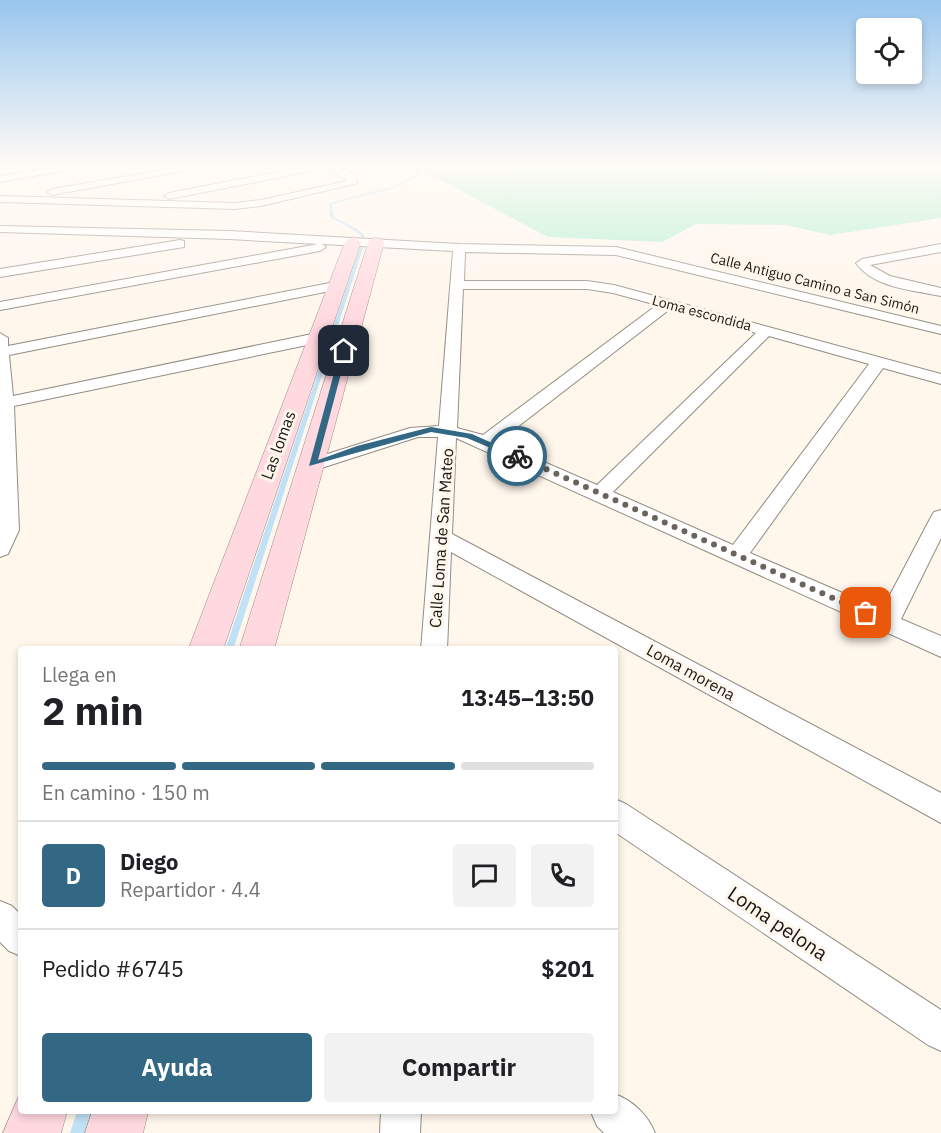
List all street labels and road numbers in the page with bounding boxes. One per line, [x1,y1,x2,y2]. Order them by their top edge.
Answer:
street label: Calle Antiguo Camino a San Simón [709,248,921,318]
street label: Loma escondida [650,291,754,335]
street label: Las lomas [256,408,300,482]
street label: Calle Loma de San Mateo [425,447,457,629]
street label: Loma morena [643,639,739,705]
street label: Loma pelona [723,880,834,967]

